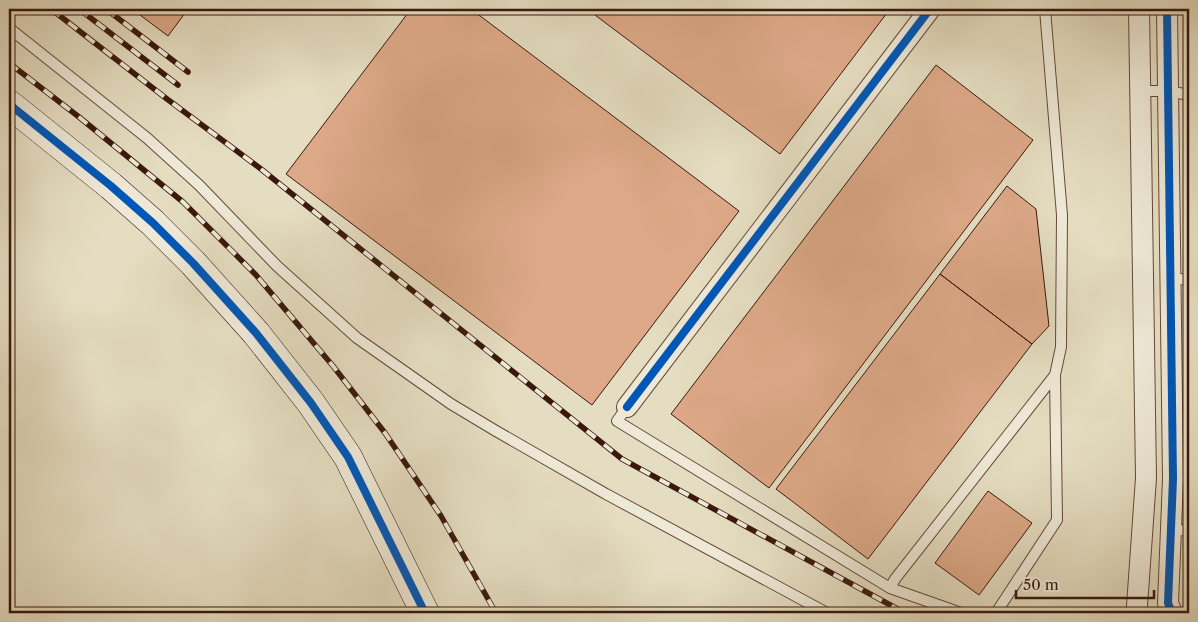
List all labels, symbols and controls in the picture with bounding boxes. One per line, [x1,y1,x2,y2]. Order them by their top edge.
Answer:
scale bar [1016,567,1153,599]
text: 50 m [1023,575,1059,594]

